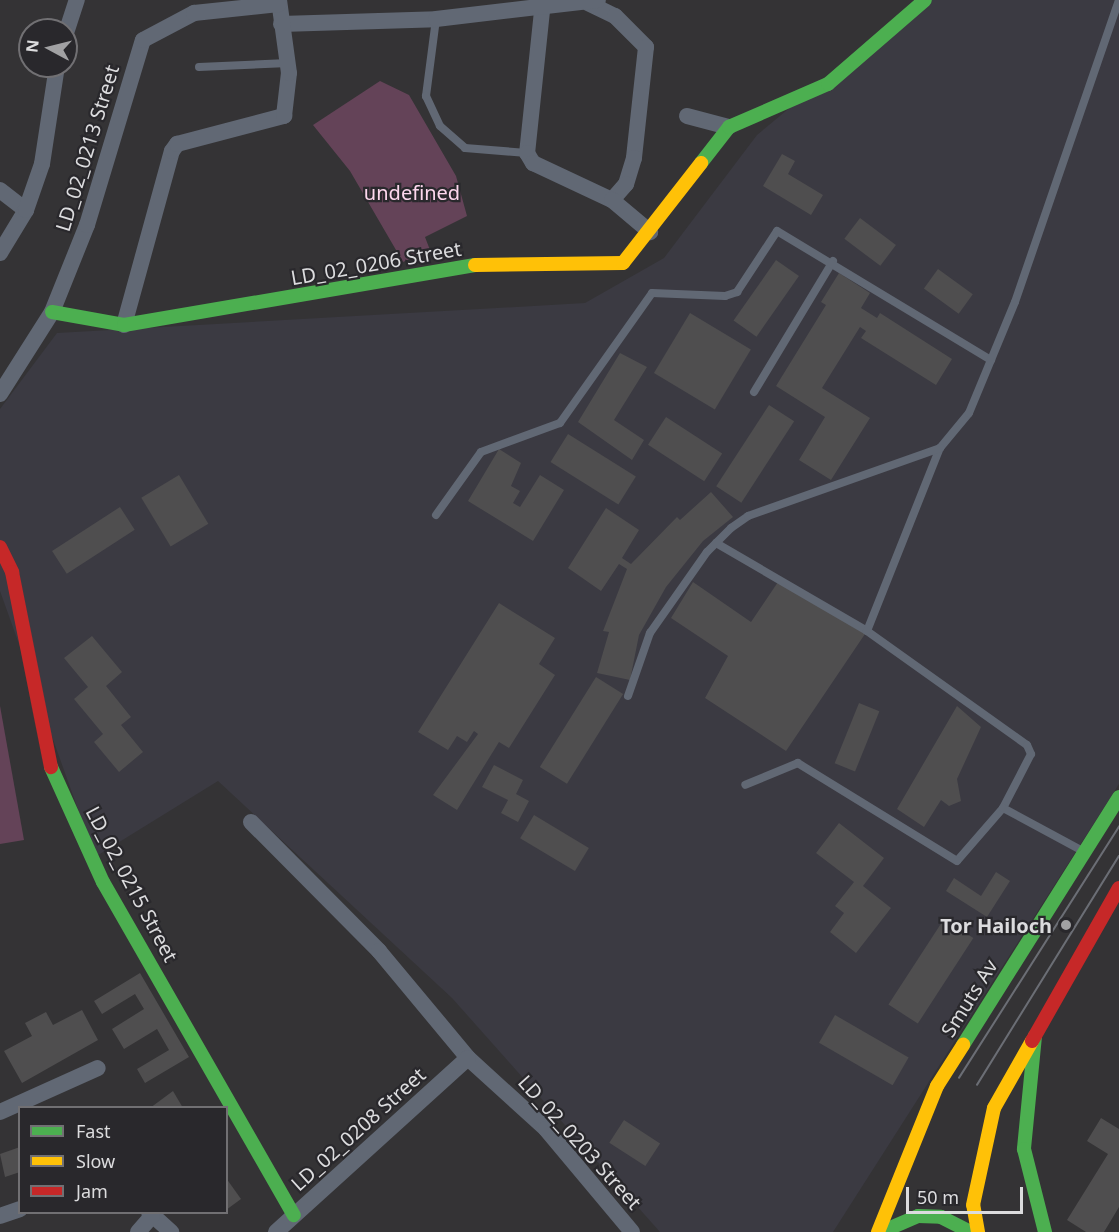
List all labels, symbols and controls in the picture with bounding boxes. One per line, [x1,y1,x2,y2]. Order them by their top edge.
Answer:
north arrow [18,18,78,78]
text: N [20,38,44,54]
street label: LD_02_0213 Street [50,62,124,234]
park label: undefined [364,180,460,204]
street label: LD_02_0206 Street [289,236,463,290]
street label: LD_02_0215 Street [81,802,183,966]
place label: Tor Hailoch [940,913,1052,937]
marker: Tor Hailoch [1057,916,1075,934]
street label: Smuts Av [936,955,1002,1041]
street label: LD_02_0208 Street [286,1062,430,1196]
street label: LD_02_0203 Street [513,1070,647,1214]
legend [18,1106,228,1214]
text: Fast [76,1119,111,1143]
text: Slow [76,1149,115,1173]
scale bar [909,1175,1026,1213]
text: Jam [76,1179,108,1203]
text: 50 m [917,1185,959,1209]

